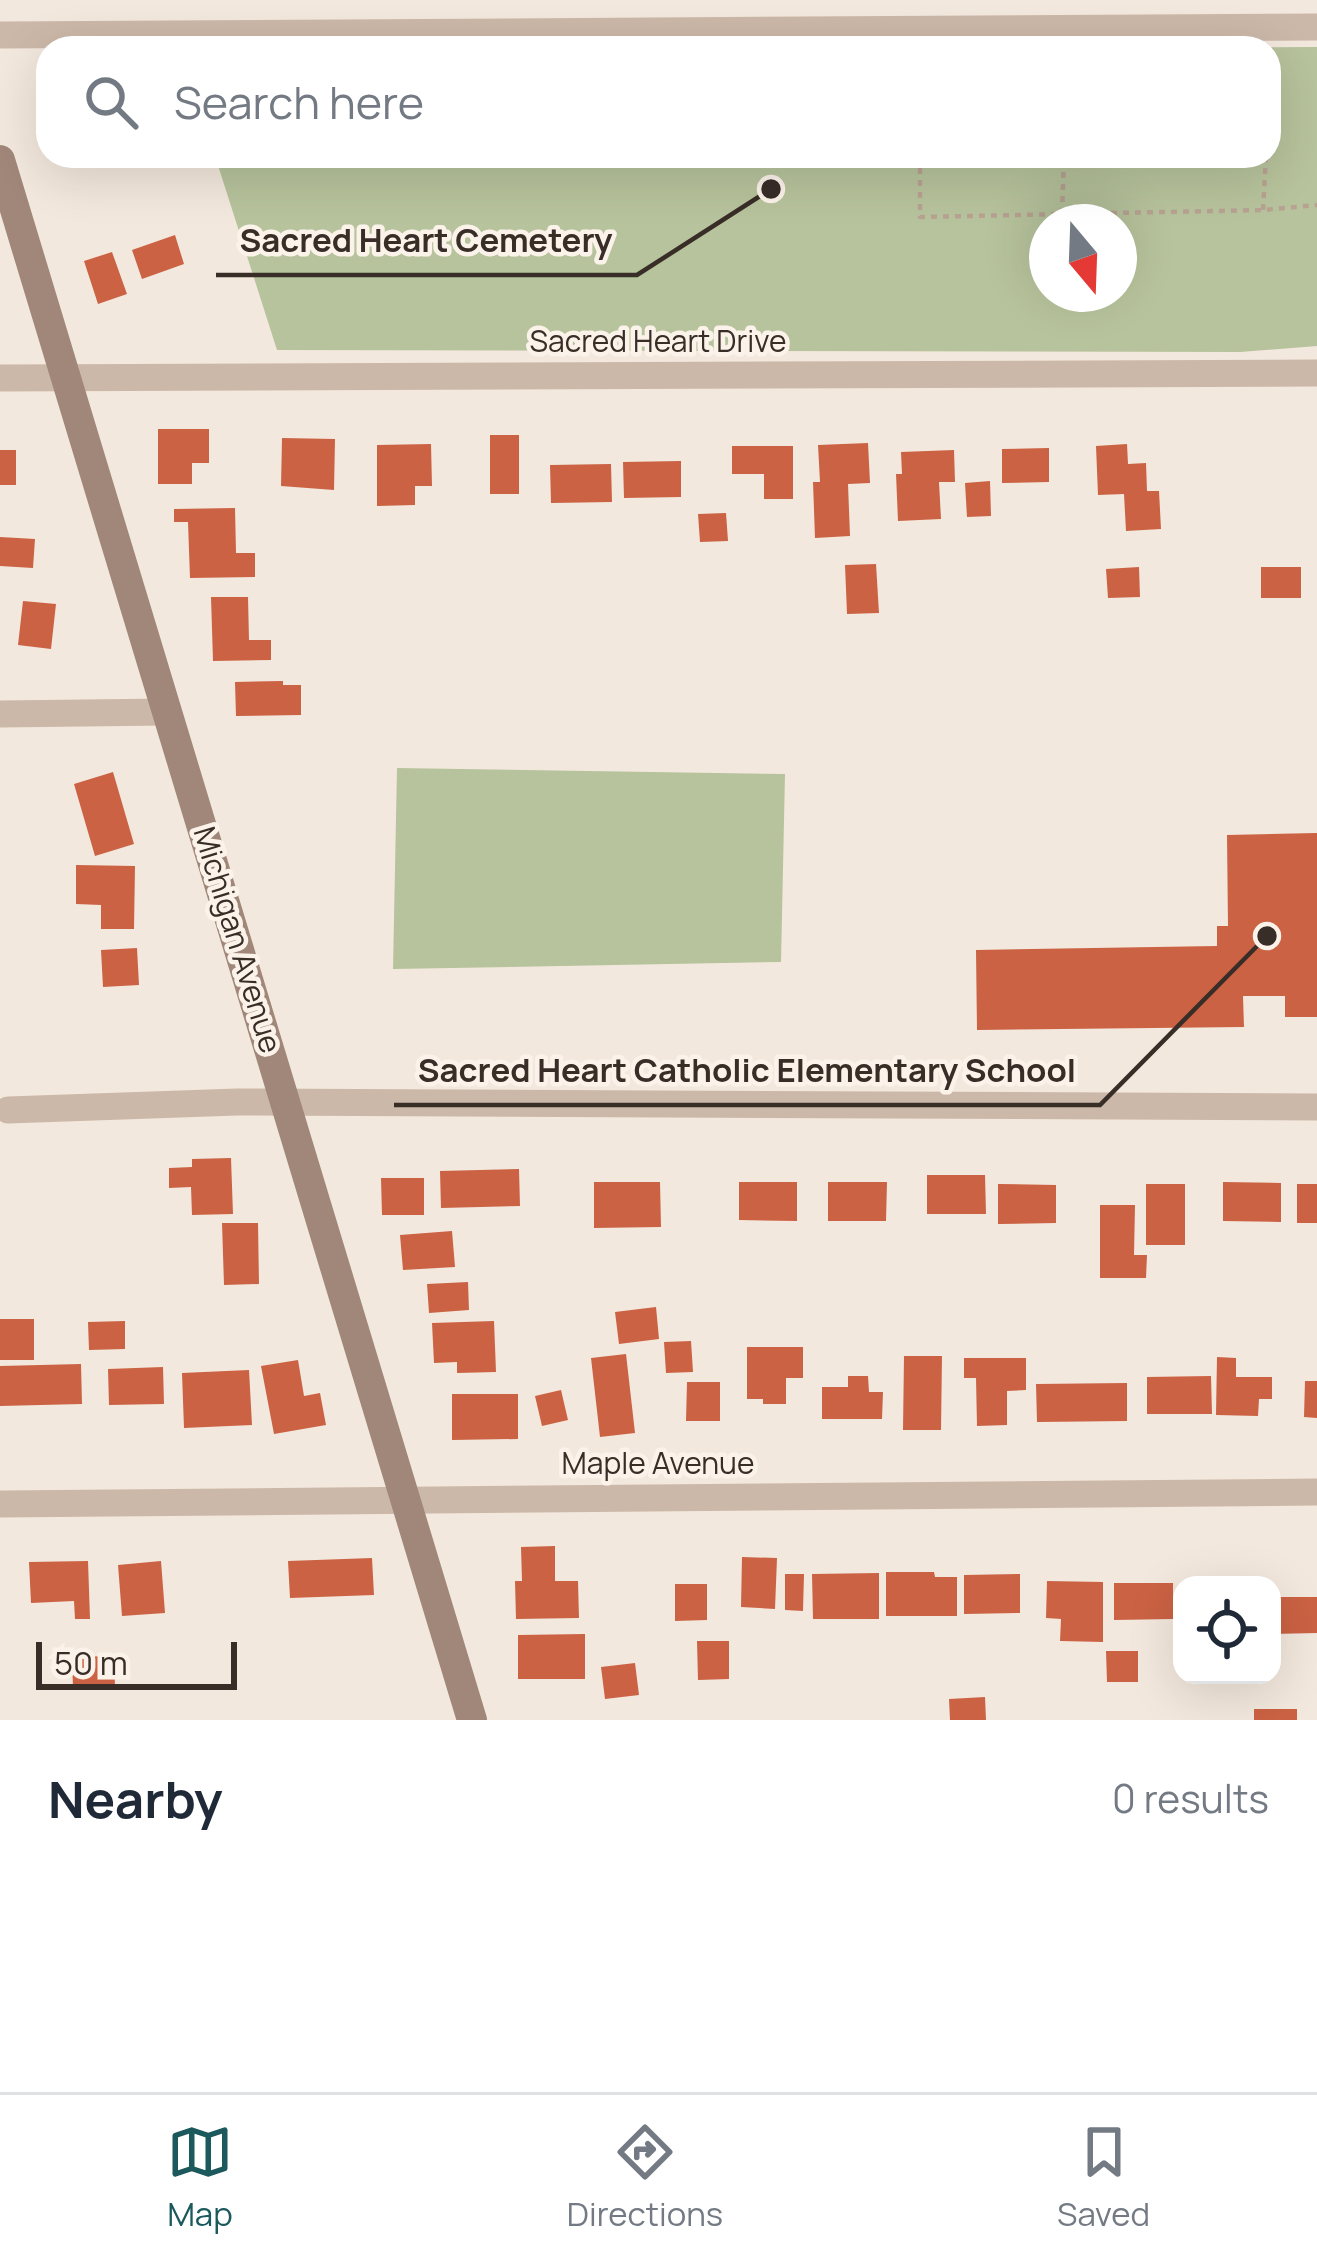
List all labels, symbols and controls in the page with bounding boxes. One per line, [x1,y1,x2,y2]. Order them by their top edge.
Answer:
search box [36,36,1281,168]
icon: search [78,69,144,135]
text: Search here [174,71,424,133]
north arrow [1029,204,1137,312]
callout: Sacred Heart Cemetery [216,206,637,275]
text: Sacred Heart Cemetery [239,217,613,262]
street label: Sacred Heart Drive [530,320,787,361]
street label: Michigan Avenue [185,821,292,1058]
callout: Sacred Heart Catholic Elementary School [394,1036,1100,1105]
text: Sacred Heart Catholic Elementary School [418,1047,1076,1092]
street label: Maple Avenue [562,1442,754,1483]
map controls [1173,1576,1281,1684]
button: locate [1173,1576,1281,1684]
scale bar [36,1636,237,1689]
text: 50 m [54,1640,128,1685]
text: Nearby [48,1764,223,1833]
text: 0 results [1112,1771,1269,1825]
tab: Map [167,2119,233,2236]
tab: Directions [567,2119,723,2236]
tab: Saved [1057,2119,1150,2236]

